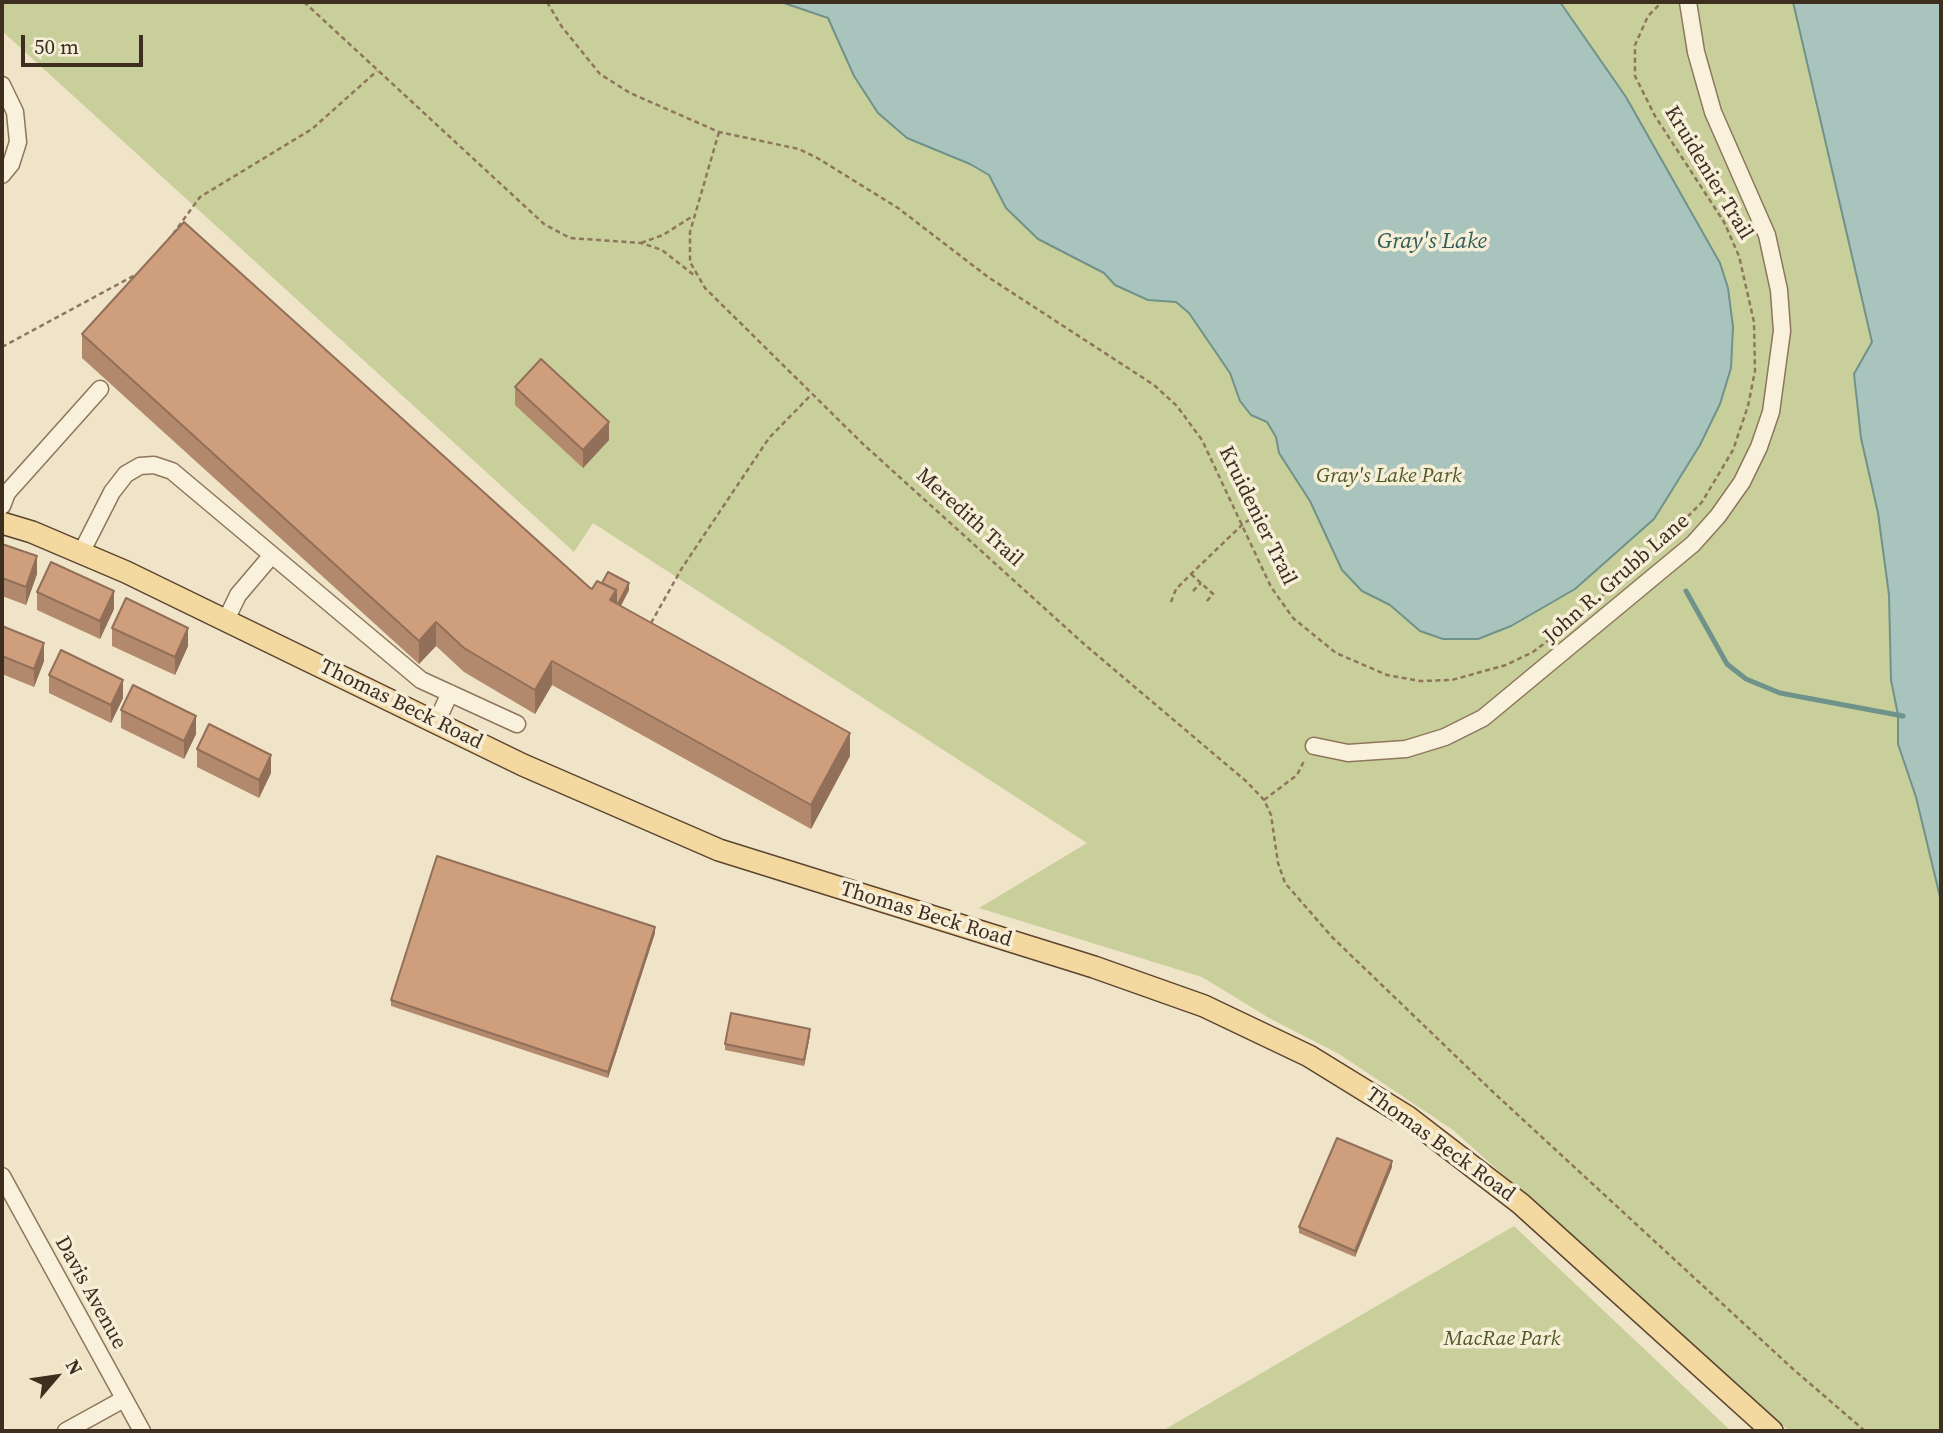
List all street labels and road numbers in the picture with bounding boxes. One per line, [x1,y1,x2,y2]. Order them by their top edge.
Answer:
street label: Kruidenier Trail [1658,102,1758,244]
street label: Kruidenier Trail [1212,442,1302,590]
street label: Meredith Trail [910,463,1028,573]
street label: John R. Grubb Lane [1539,509,1695,649]
street label: Thomas Beck Road [315,655,487,755]
street label: Thomas Beck Road [837,877,1015,953]
street label: Thomas Beck Road [1360,1082,1520,1208]
street label: Davis Avenue [49,1232,131,1354]

